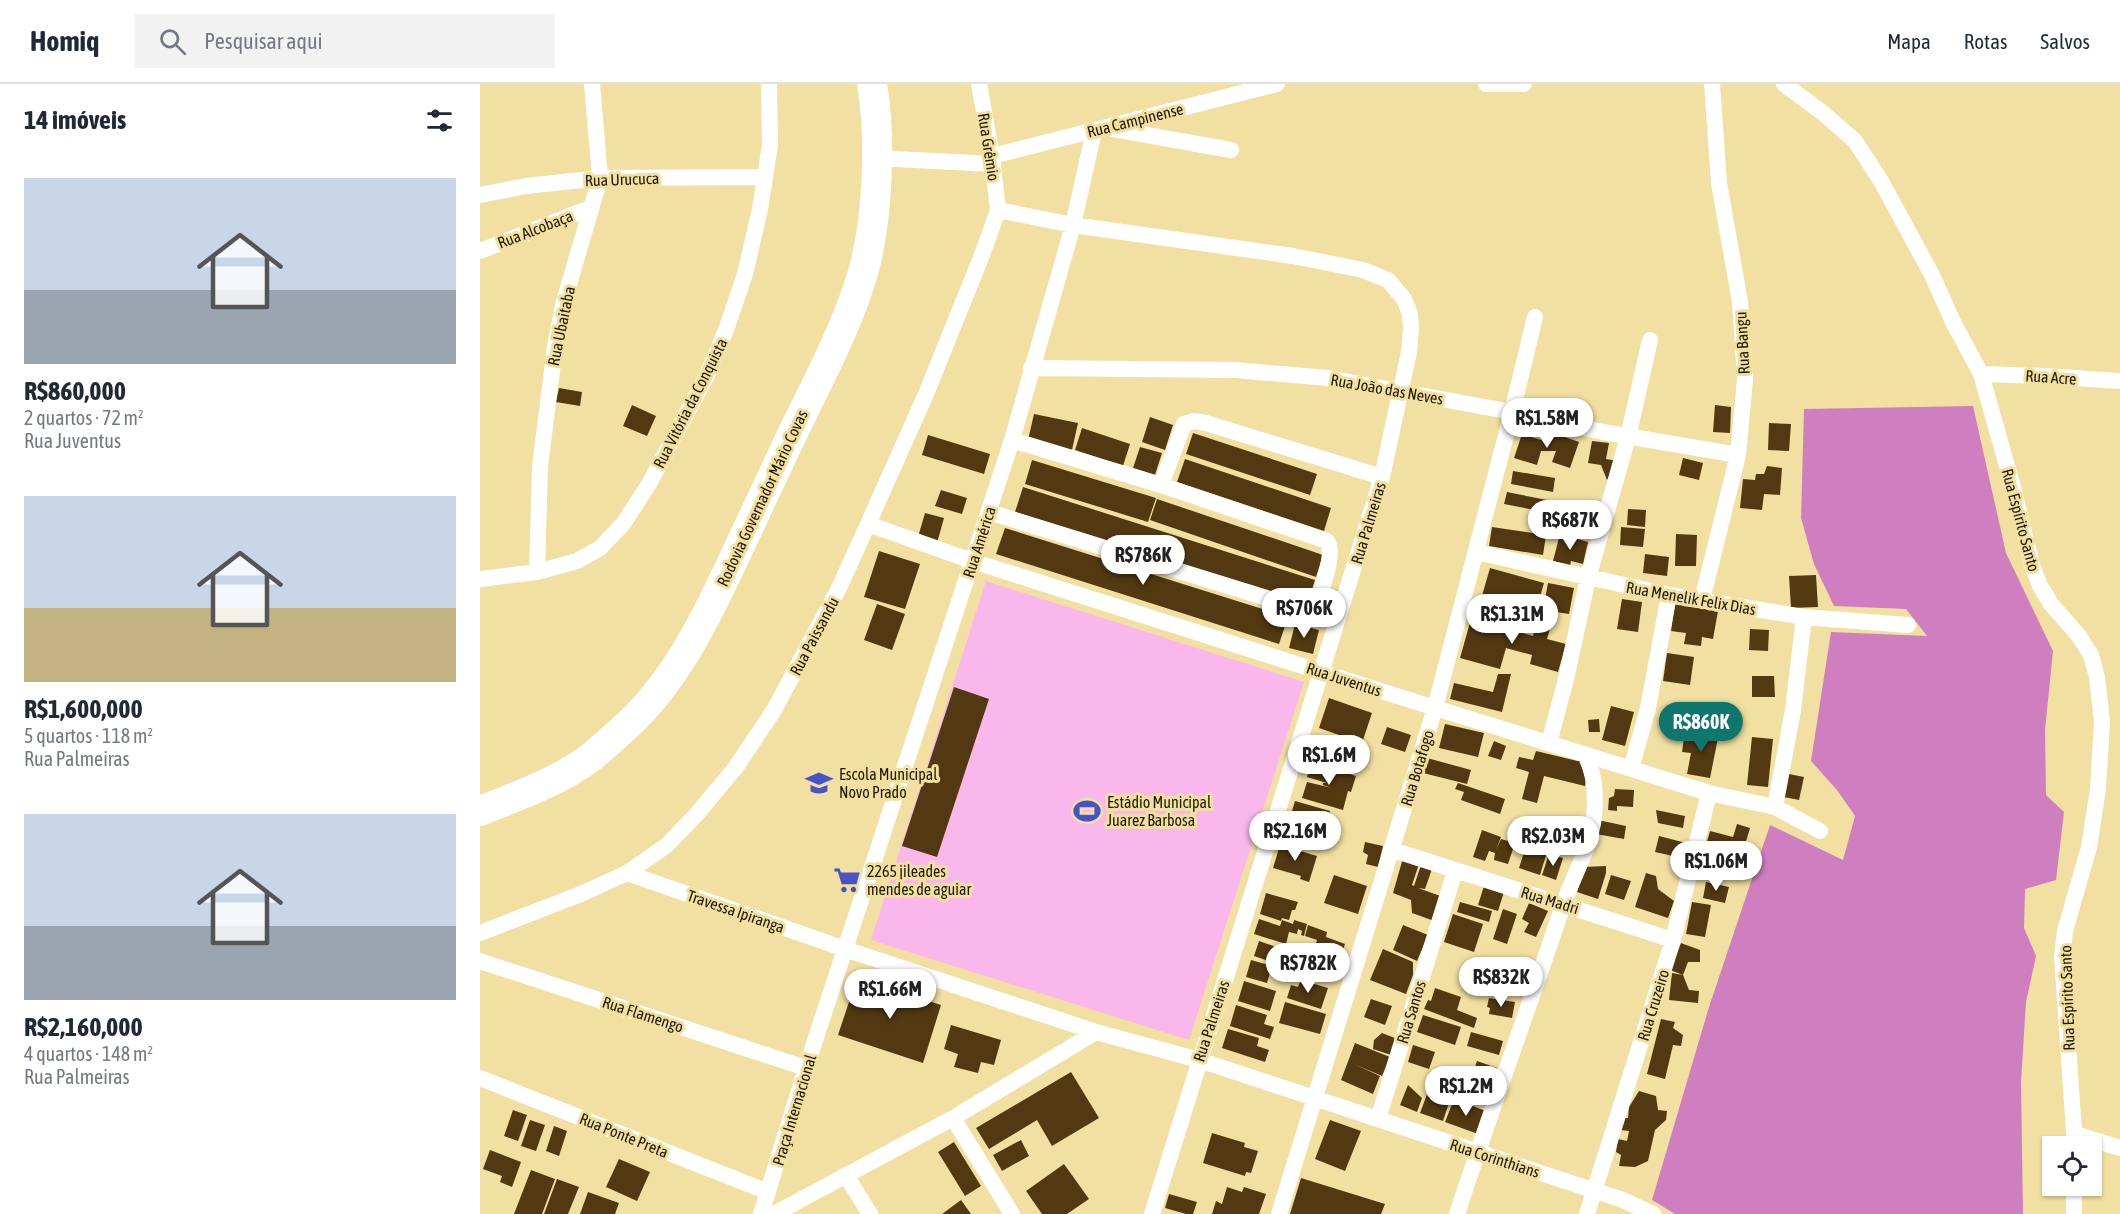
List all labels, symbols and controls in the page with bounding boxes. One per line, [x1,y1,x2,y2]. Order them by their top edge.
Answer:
search box [135,14,555,68]
text: Homiq [30,25,99,57]
icon: search [156,25,189,58]
text: Pesquisar aqui [204,28,323,54]
text: Mapa [1887,29,1931,53]
text: Rotas [1964,29,2007,53]
text: Salvos [2040,29,2090,53]
street label: Rua Campinense [1085,99,1185,142]
icon: filters [423,104,456,137]
text: 14 imóveis [24,105,126,135]
street label: Rua Grêmio [975,112,1003,182]
street label: Rua Urucuca [585,169,659,189]
street label: Rua Alcobaça [495,206,576,253]
icon: home [186,217,294,325]
street label: Rua Ubaitaba [544,285,578,367]
street label: Rua Bangu [1731,311,1754,375]
street label: Rua Vitória da Conquista [649,335,731,471]
street label: Rua Acre [2025,366,2077,388]
street label: Rua João das Neves [1329,370,1445,408]
text: R$860,000 [24,376,126,406]
pin: R$1.58M [1492,398,1602,449]
text: 2 quartos · 72 m² [24,406,144,429]
text: R$1.58M [1515,406,1579,429]
street label: Rodovia Governador Mário Covas [713,407,811,589]
text: Rua Juventus [24,429,121,452]
street label: Rua Espírito Santo [1998,467,2043,574]
street label: Rua Palmeiras [1347,480,1389,566]
pin: R$687K [1521,500,1619,551]
street label: Rua América [959,504,999,580]
text: R$687K [1542,508,1598,531]
icon: home [186,535,294,643]
pin: R$786K [1094,535,1192,586]
text: R$786K [1115,543,1171,566]
street label: Rua Menelik Felix Dias [1625,578,1758,618]
pin: R$706K [1255,588,1353,639]
street label: Rua Paissandu [786,594,842,678]
pin: R$1.31M [1457,594,1567,645]
text: R$706K [1276,596,1332,619]
text: R$1.31M [1480,602,1544,625]
street label: Rua Juventus [1304,658,1384,700]
text: R$1,600,000 [24,694,143,724]
pin: R$860K [1652,702,1750,753]
text: R$860K [1673,710,1729,733]
text: 5 quartos · 118 m² [24,724,153,747]
street label: Rua Botafogo [1397,728,1438,808]
pin: R$1.6M [1280,735,1378,786]
text: R$1.6M [1302,743,1356,766]
text: Rua Palmeiras [24,747,130,770]
place label: Escola Municipal Novo Prado [839,765,938,801]
school or university icon: Escola Municipal Novo Prado [804,768,834,798]
place label: Estádio Municipal Juarez Barbosa [1107,793,1212,829]
sports icon: Estádio Municipal Juarez Barbosa [1072,796,1102,826]
pin: R$2.16M [1240,811,1350,862]
pin: R$2.03M [1498,816,1608,867]
text: R$2.16M [1263,819,1327,842]
text: R$2.03M [1521,824,1585,847]
pin: R$1.06M [1661,841,1771,892]
text: R$1.06M [1684,849,1748,872]
icon: home [186,853,294,961]
place label: 2265 jileades mendes de aguiar [867,862,971,899]
supermarket icon: 2265 jileades mendes de aguiar [832,865,862,895]
street label: Rua Madri [1519,883,1581,917]
street label: Travessa Ipiranga [685,886,787,937]
pin: R$782K [1259,943,1357,994]
street label: Rua Espírito Santo [2056,945,2079,1051]
text: R$782K [1280,951,1336,974]
pin: R$832K [1452,957,1550,1008]
text: R$832K [1473,965,1529,988]
street label: Rua Cruzeiro [1634,967,1672,1043]
pin: R$1.66M [835,969,945,1020]
text: R$1.66M [858,977,922,1000]
street label: Rua Palmeiras [1189,978,1233,1064]
street label: Rua Santos [1393,978,1429,1046]
street label: Rua Flamengo [600,992,686,1037]
text: R$2,160,000 [24,1012,143,1042]
text: 4 quartos · 148 m² [24,1042,153,1065]
street label: Praça Internacional [769,1052,821,1168]
text: Rua Palmeiras [24,1065,130,1088]
pin: R$1.2M [1417,1066,1515,1117]
text: R$1.2M [1439,1074,1493,1097]
street label: Rua Ponte Preta [577,1109,671,1161]
street label: Rua Corinthians [1448,1135,1542,1181]
map controls [2042,1136,2102,1196]
button: locate [2042,1136,2102,1196]

